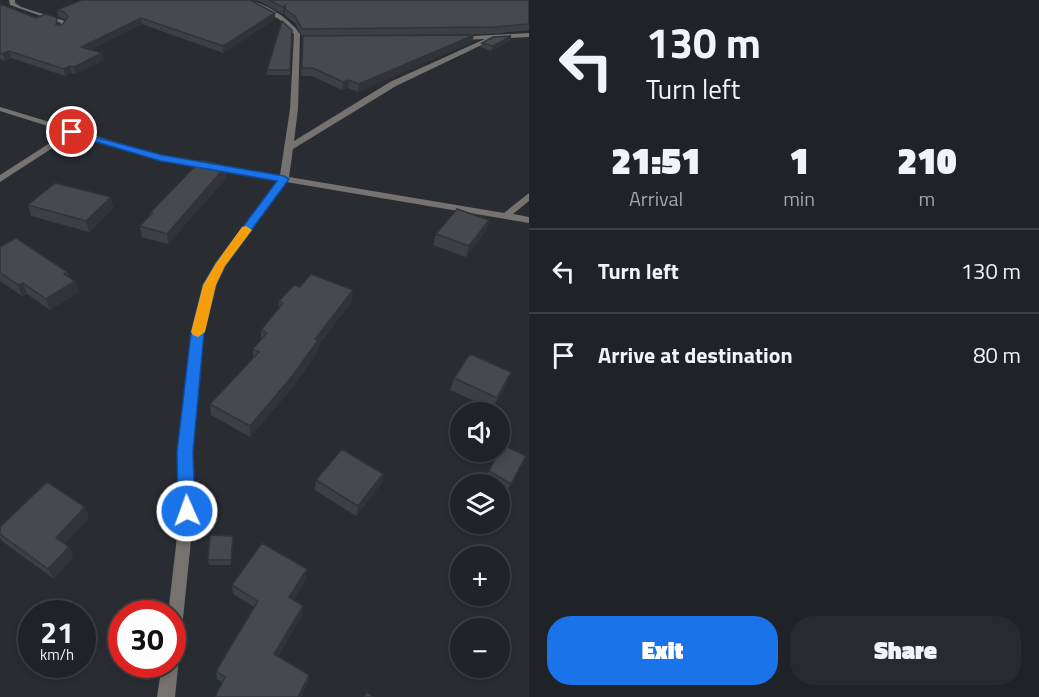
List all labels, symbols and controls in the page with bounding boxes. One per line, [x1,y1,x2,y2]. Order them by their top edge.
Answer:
text: 130 m [646,10,761,74]
icon: left [547,24,625,102]
text: Turn left [646,68,740,109]
pin [46,106,97,157]
icon: arrive [55,115,88,148]
text: 21:51 [611,133,701,188]
text: 1 [789,133,809,188]
text: 210 [897,133,957,188]
text: Arrival [629,183,683,214]
text: min [783,183,815,214]
text: m [919,183,935,214]
text: Turn left [598,254,679,288]
text: 130 m [961,254,1021,288]
icon: left [547,255,580,288]
text: Arrive at destination [598,338,793,372]
text: 80 m [973,338,1021,372]
icon: arrive [547,339,580,372]
map controls [450,402,510,678]
button: sound [450,402,510,462]
button: layers [450,474,510,534]
position arrow [155,479,219,543]
button: + [450,546,510,606]
speed limit sign: 30 [108,600,186,678]
text: 21 [40,609,74,655]
button: Exit [547,616,778,685]
button: Share [790,616,1021,685]
button: − [450,618,510,678]
text: km/h [40,643,74,666]

